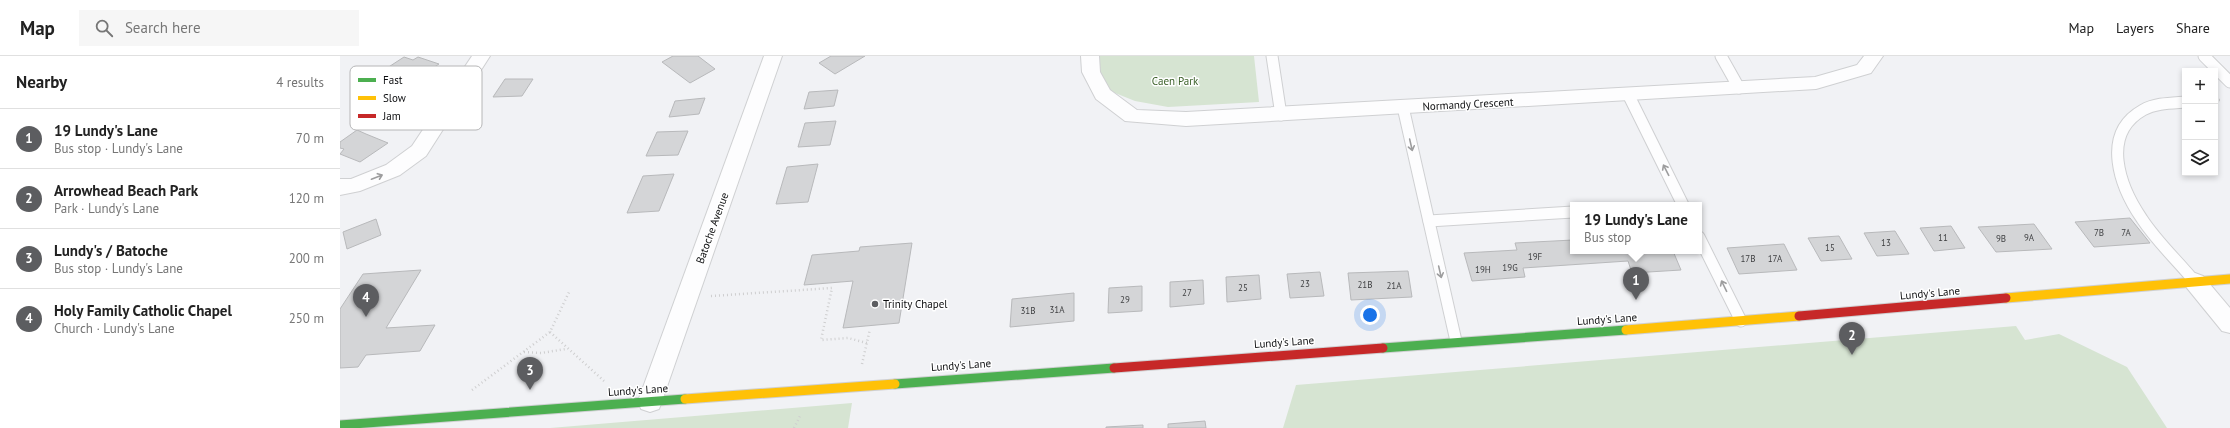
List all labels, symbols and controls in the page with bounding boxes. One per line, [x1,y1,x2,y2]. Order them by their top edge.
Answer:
search box [79,10,359,46]
text: Map [20,16,55,40]
icon: search [93,17,115,39]
text: Search here [125,18,201,37]
text: Map [2068,19,2094,37]
text: Layers [2116,19,2154,37]
text: Share [2176,19,2210,37]
legend [350,66,482,130]
map controls [2182,68,2218,176]
button: + [2182,68,2218,104]
text: Nearby [16,71,67,93]
text: Fast [383,73,403,87]
text: 4 results [276,74,324,91]
park label: Caen Park [1152,74,1199,88]
text: Slow [383,91,406,105]
street label: Normandy Crescent [1422,95,1514,113]
button: − [2182,104,2218,140]
text: Jam [382,109,401,123]
text: 19 Lundy's Lane [54,121,158,140]
text: 1 [25,130,33,147]
text: 70 m [296,130,324,147]
one-way arrow [1408,139,1416,152]
text: Bus stop · Lundy's Lane [54,140,183,157]
button: layers [2182,140,2218,176]
one-way arrow [1662,164,1669,176]
one-way arrow [371,172,383,180]
text: Arrowhead Beach Park [54,181,198,200]
text: 2 [25,190,33,207]
text: 120 m [289,190,324,207]
street label: Batoche Avenue [693,190,732,266]
text: Park · Lundy's Lane [54,200,159,217]
popup [1570,202,1702,254]
text: 19 Lundy's Lane [1584,210,1688,229]
house number: 7B [2094,227,2104,238]
house number: 7A [2121,227,2132,238]
text: Bus stop [1584,229,1631,246]
house number: 11 [1938,232,1948,243]
house number: 9A [2024,232,2035,243]
house number: 9B [1996,233,2006,244]
house number: 13 [1881,237,1891,248]
text: Lundy's / Batoche [54,241,168,260]
house number: 15 [1825,242,1835,253]
text: 3 [25,250,33,267]
text: 200 m [289,250,324,267]
house number: 19F [1528,251,1543,262]
house number: 17B [1740,253,1756,264]
house number: 17A [1768,253,1783,264]
text: Bus stop · Lundy's Lane [54,260,183,277]
house number: 19G [1502,262,1518,273]
house number: 19H [1475,264,1491,275]
one-way arrow [1437,265,1445,278]
pin: 1 [1623,267,1649,300]
house number: 23 [1300,278,1310,289]
house number: 21B [1357,279,1373,290]
house number: 21A [1386,280,1402,291]
one-way arrow [1719,281,1727,293]
house number: 25 [1238,282,1248,293]
street label: Lundy's Lane [1899,283,1961,303]
pin: 4 [353,284,379,317]
house number: 27 [1182,287,1192,298]
house number: 29 [1120,294,1130,305]
place label: Trinity Chapel [883,297,948,311]
marker: Trinity Chapel [870,299,880,309]
text: Holy Family Catholic Chapel [54,301,232,320]
house number: 31A [1049,304,1065,315]
house number: 31B [1020,305,1036,316]
your location [1360,305,1380,325]
text: 4 [25,310,33,327]
text: 250 m [289,310,324,327]
street label: Lundy's Lane [1576,310,1638,328]
text: Church · Lundy's Lane [54,320,175,337]
pin: 2 [1839,322,1865,355]
street label: Lundy's Lane [1253,333,1315,351]
street label: Lundy's Lane [930,356,992,374]
pin: 3 [517,357,543,390]
street label: Lundy's Lane [607,381,669,399]

